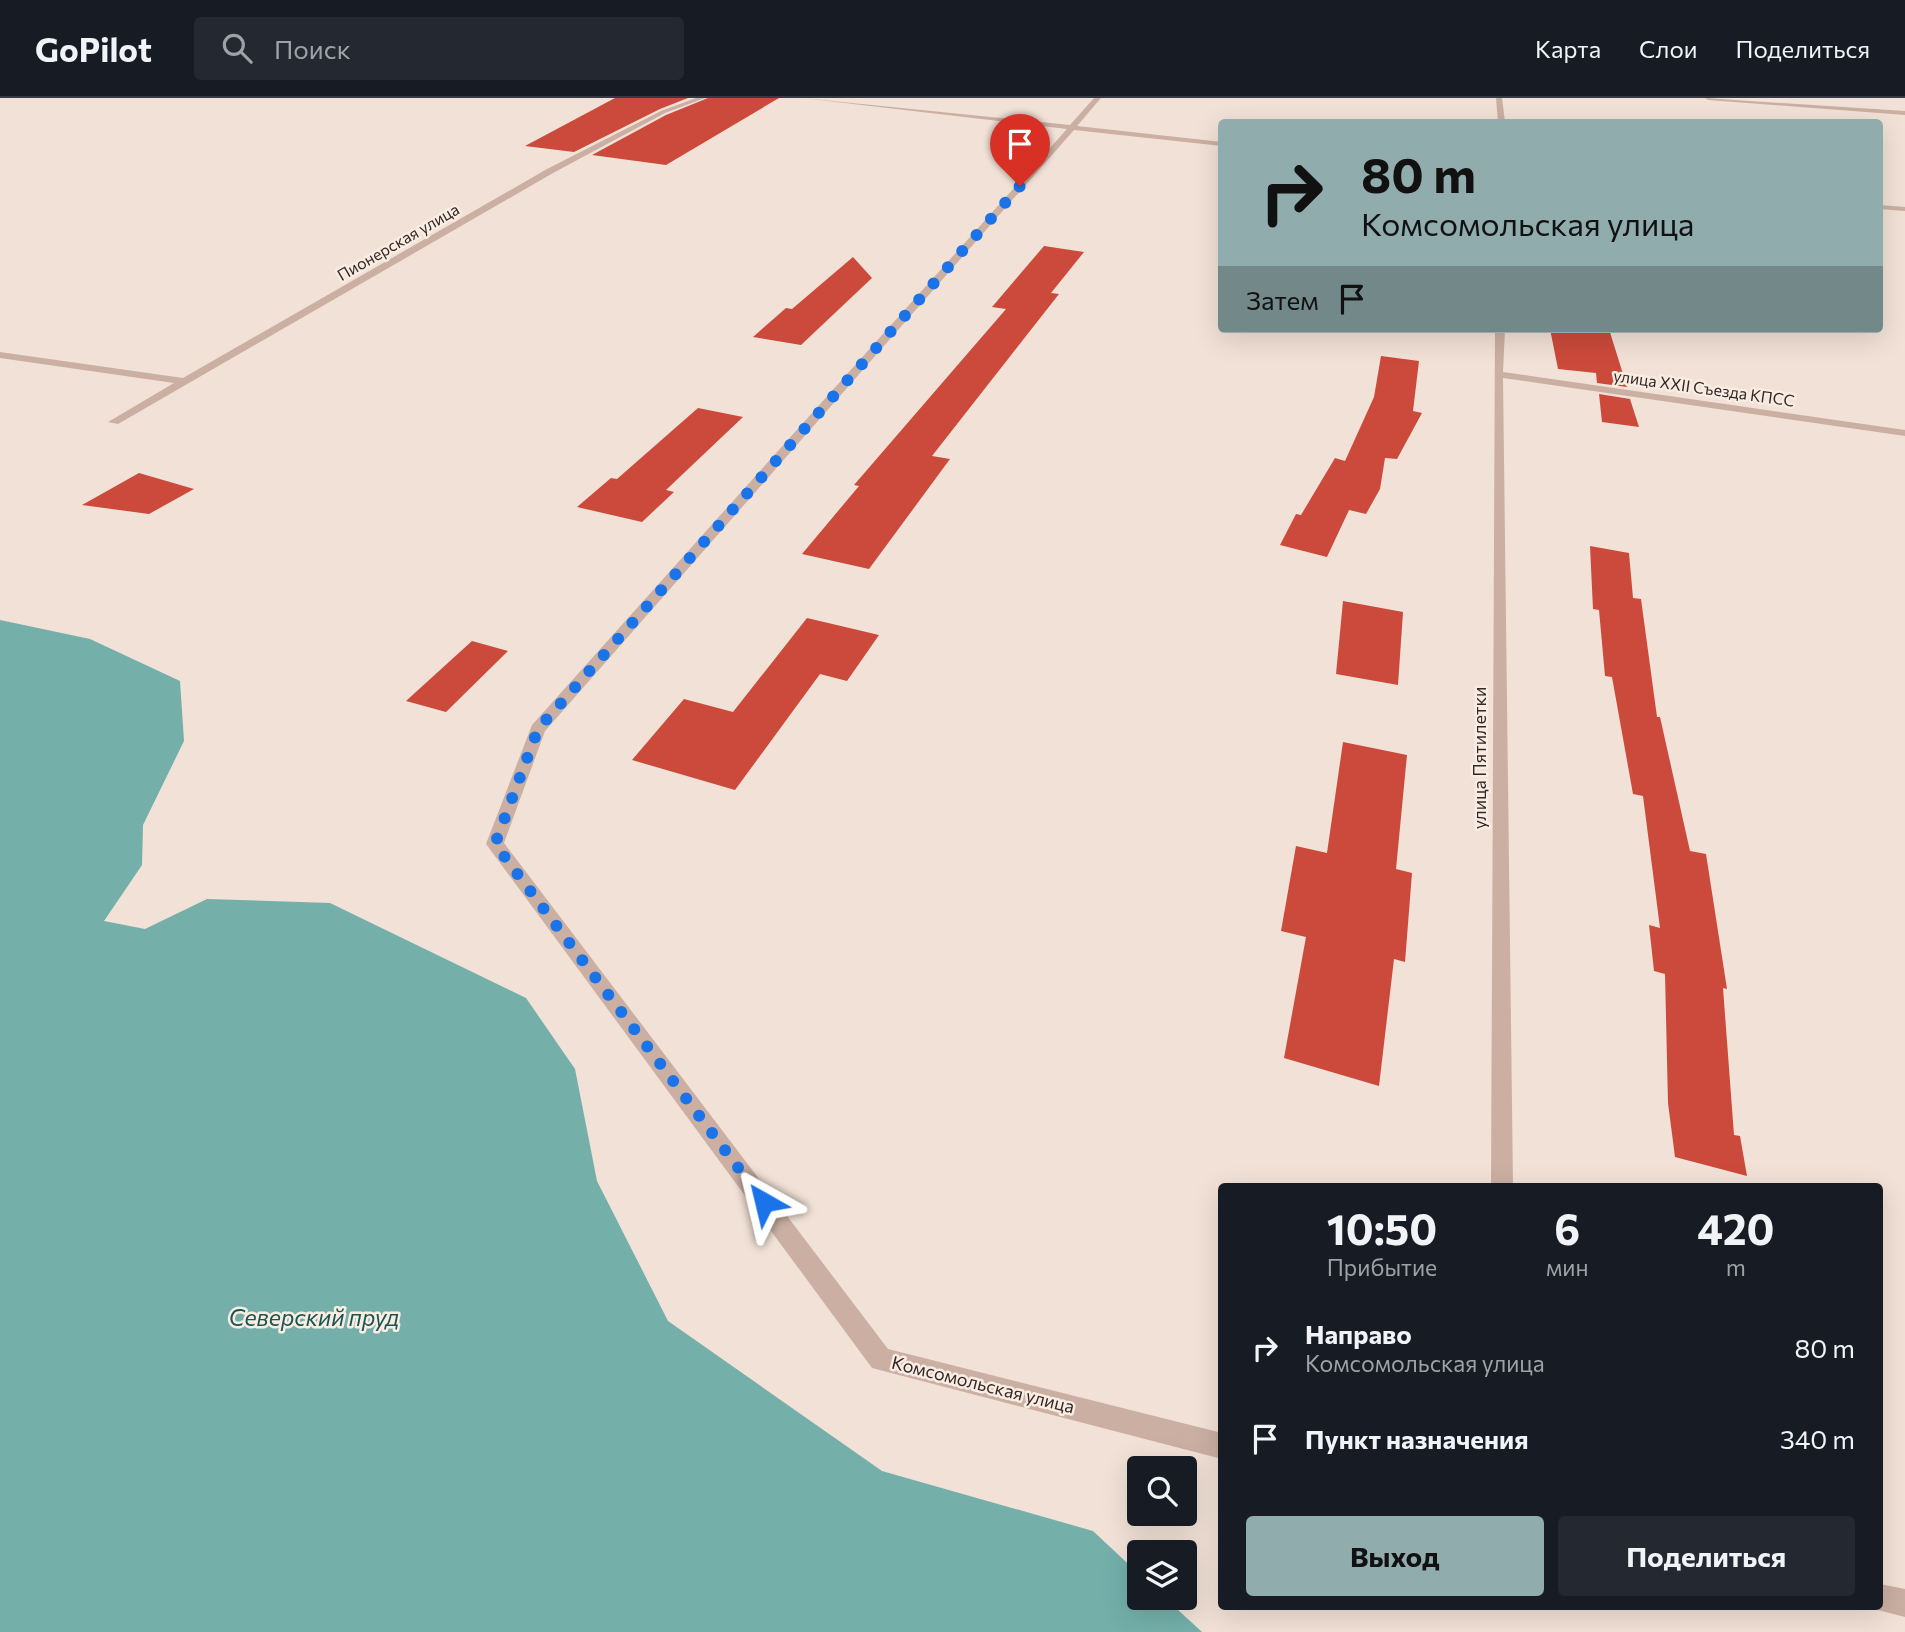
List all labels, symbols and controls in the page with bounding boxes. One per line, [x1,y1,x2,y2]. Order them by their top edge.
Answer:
search box [194,17,684,80]
text: GoPilot [35,28,152,69]
icon: search [218,29,256,67]
text: Поиск [274,33,351,64]
text: Карта [1535,34,1601,63]
text: Слои [1639,34,1697,63]
text: Поделиться [1735,34,1870,63]
pin [990,114,1050,186]
icon: arrive [1001,125,1039,163]
text: 80 m [1361,143,1476,203]
icon: right [1246,147,1337,238]
street label: Пионерская улица [333,199,462,284]
text: Комсомольская улица [1361,203,1694,243]
icon: arrive [1333,280,1371,318]
text: Затем [1246,284,1319,315]
street label: улица XXII Съезда КПСС [1612,365,1796,410]
street label: улица Пятилетки [1468,687,1490,829]
position arrow [727,1165,801,1239]
text: 10:50 [1327,1202,1437,1254]
text: 6 [1554,1202,1580,1254]
text: 420 [1697,1202,1774,1254]
text: Прибытие [1327,1253,1437,1281]
text: мин [1546,1253,1589,1281]
text: m [1726,1253,1746,1281]
water label: Северский пруд [229,1303,399,1331]
text: Направо [1305,1318,1412,1349]
icon: right [1246,1329,1284,1367]
text: 80 m [1795,1332,1855,1363]
text: Комсомольская улица [1305,1349,1545,1377]
street label: Комсомольская улица [890,1351,1077,1417]
icon: arrive [1246,1420,1284,1458]
text: Пункт назначения [1305,1423,1529,1454]
text: 340 m [1780,1423,1855,1454]
map controls [1127,1456,1197,1610]
button: search [1127,1456,1197,1526]
button: Выход [1246,1516,1544,1596]
button: Поделиться [1558,1516,1855,1596]
button: layers [1127,1540,1197,1610]

